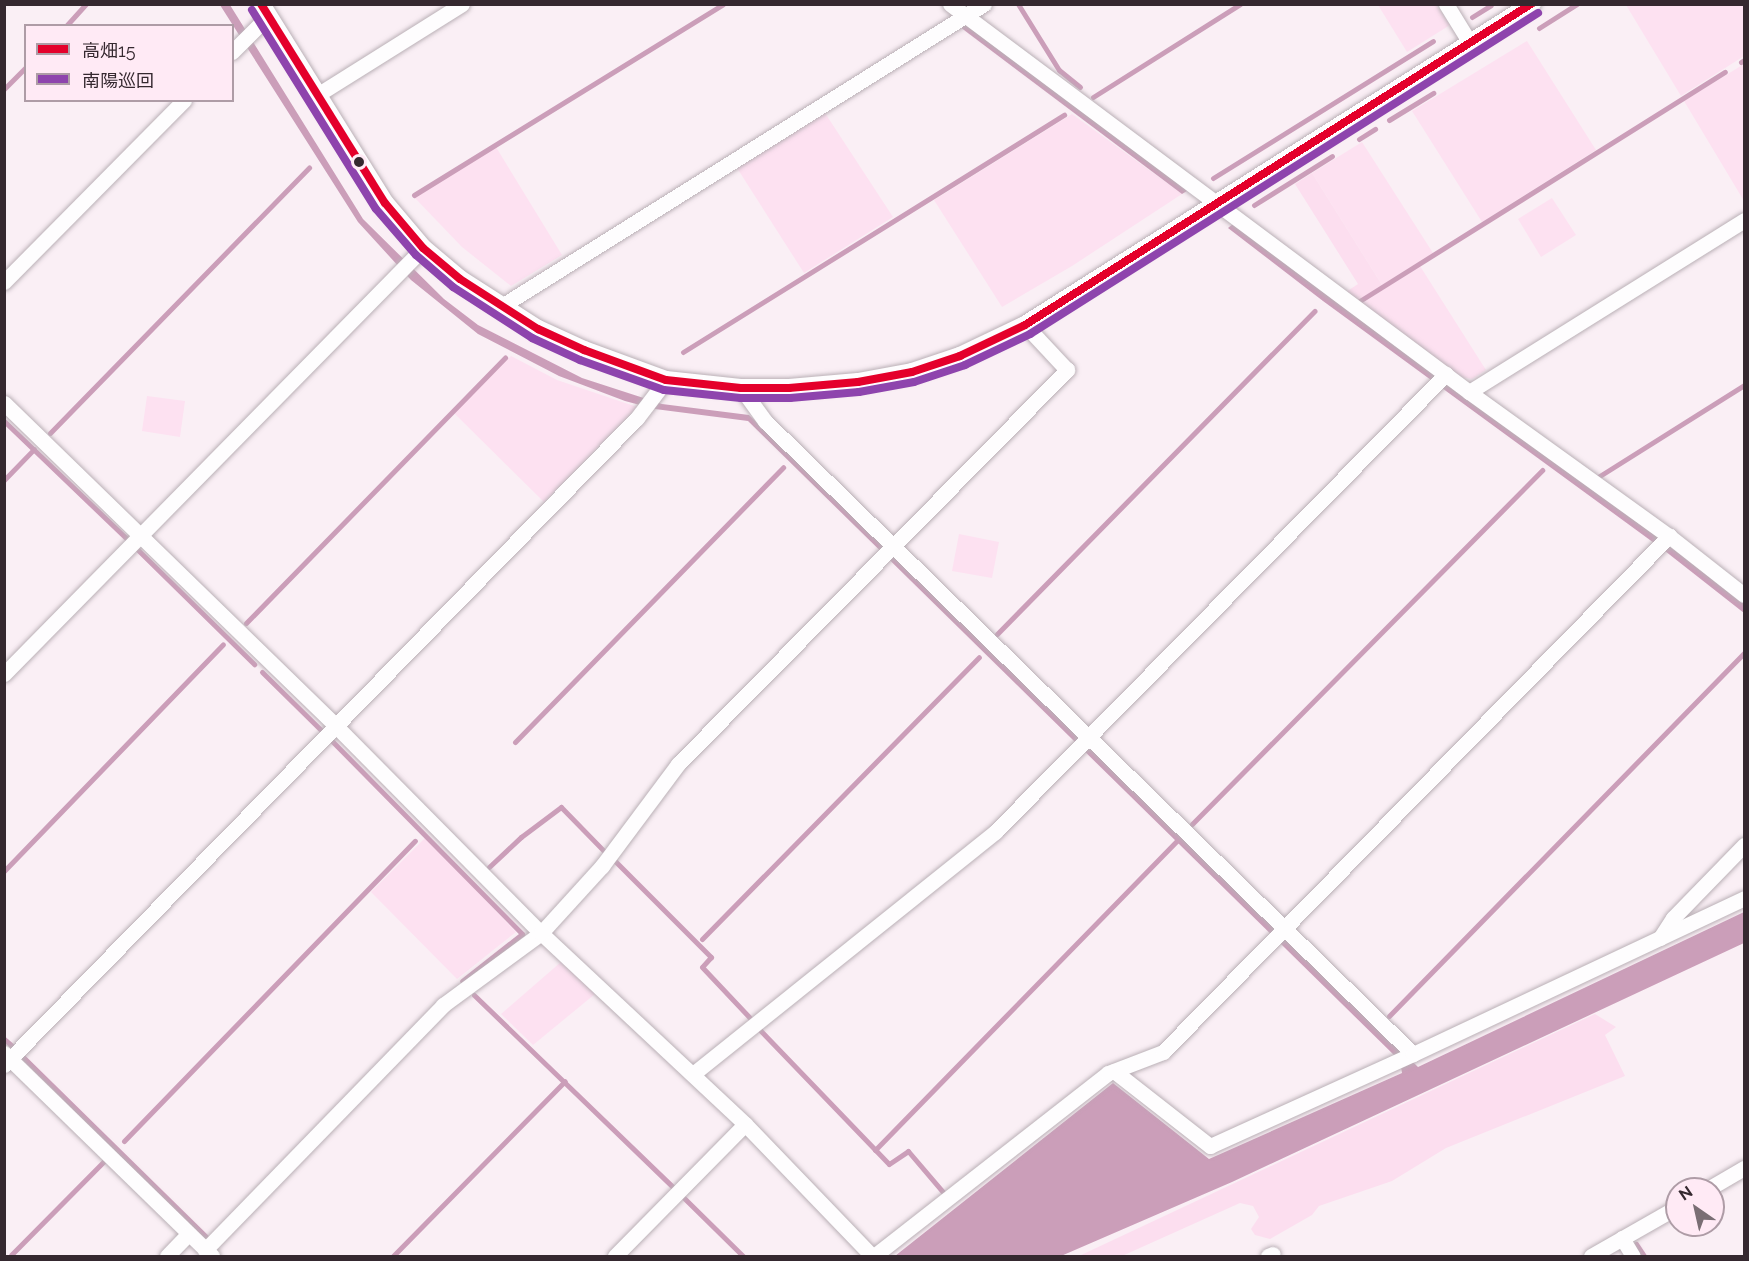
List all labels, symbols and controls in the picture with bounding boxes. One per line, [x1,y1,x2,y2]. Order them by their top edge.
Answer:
legend [24,24,234,102]
text: 高畑15 [82,40,136,61]
text: 南陽巡回 [82,70,154,91]
unlabelled marker [353,156,365,168]
north arrow [1665,1177,1725,1237]
text: N [1675,1182,1696,1205]

